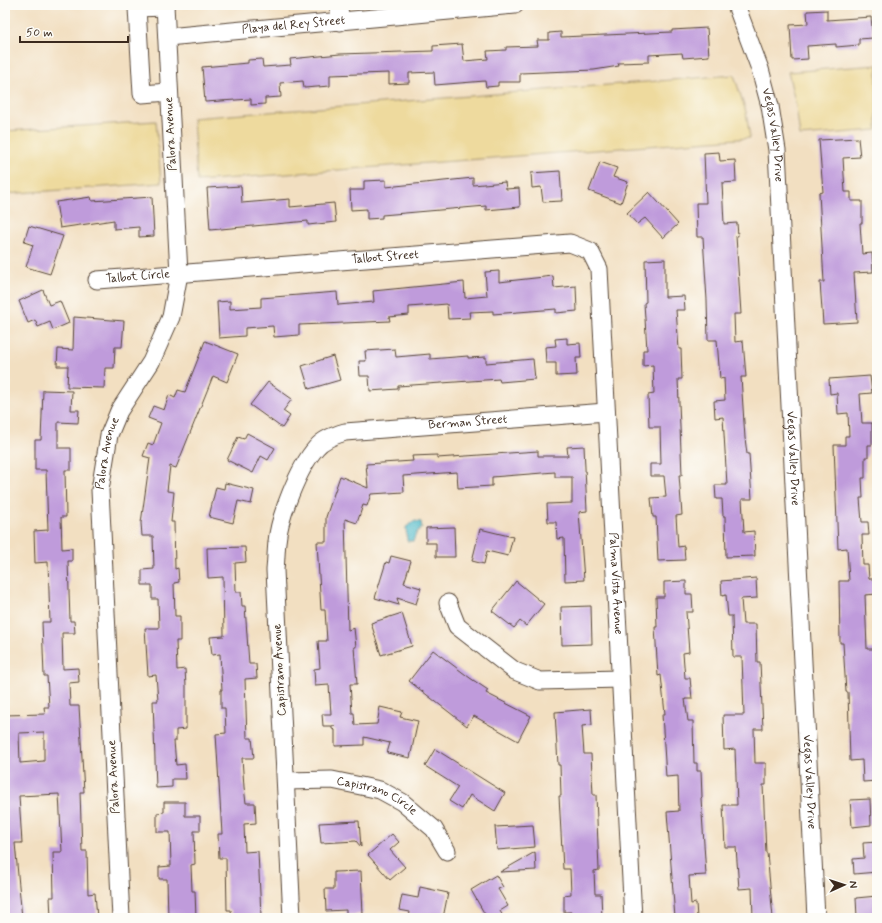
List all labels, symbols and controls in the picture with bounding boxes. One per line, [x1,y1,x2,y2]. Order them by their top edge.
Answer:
street label: Playa del Rey Street [241,13,346,38]
scale bar [20,18,128,44]
text: 50 m [26,25,53,41]
street label: Vegas Valley Drive [758,87,787,182]
street label: Palora Avenue [161,97,181,171]
street label: Talbot Street [351,247,420,268]
street label: Talbot Circle [105,266,171,287]
street label: Vegas Valley Drive [782,411,803,506]
street label: Berman Street [428,412,508,434]
street label: Palora Avenue [92,414,124,491]
street label: Palma Vista Avenue [605,532,626,635]
street label: Capistrano Avenue [270,623,290,717]
street label: Vegas Valley Drive [798,734,819,830]
street label: Palora Avenue [104,740,124,814]
street label: Capistrano Circle [335,773,420,819]
north arrow [824,865,864,905]
text: N [846,881,860,889]

